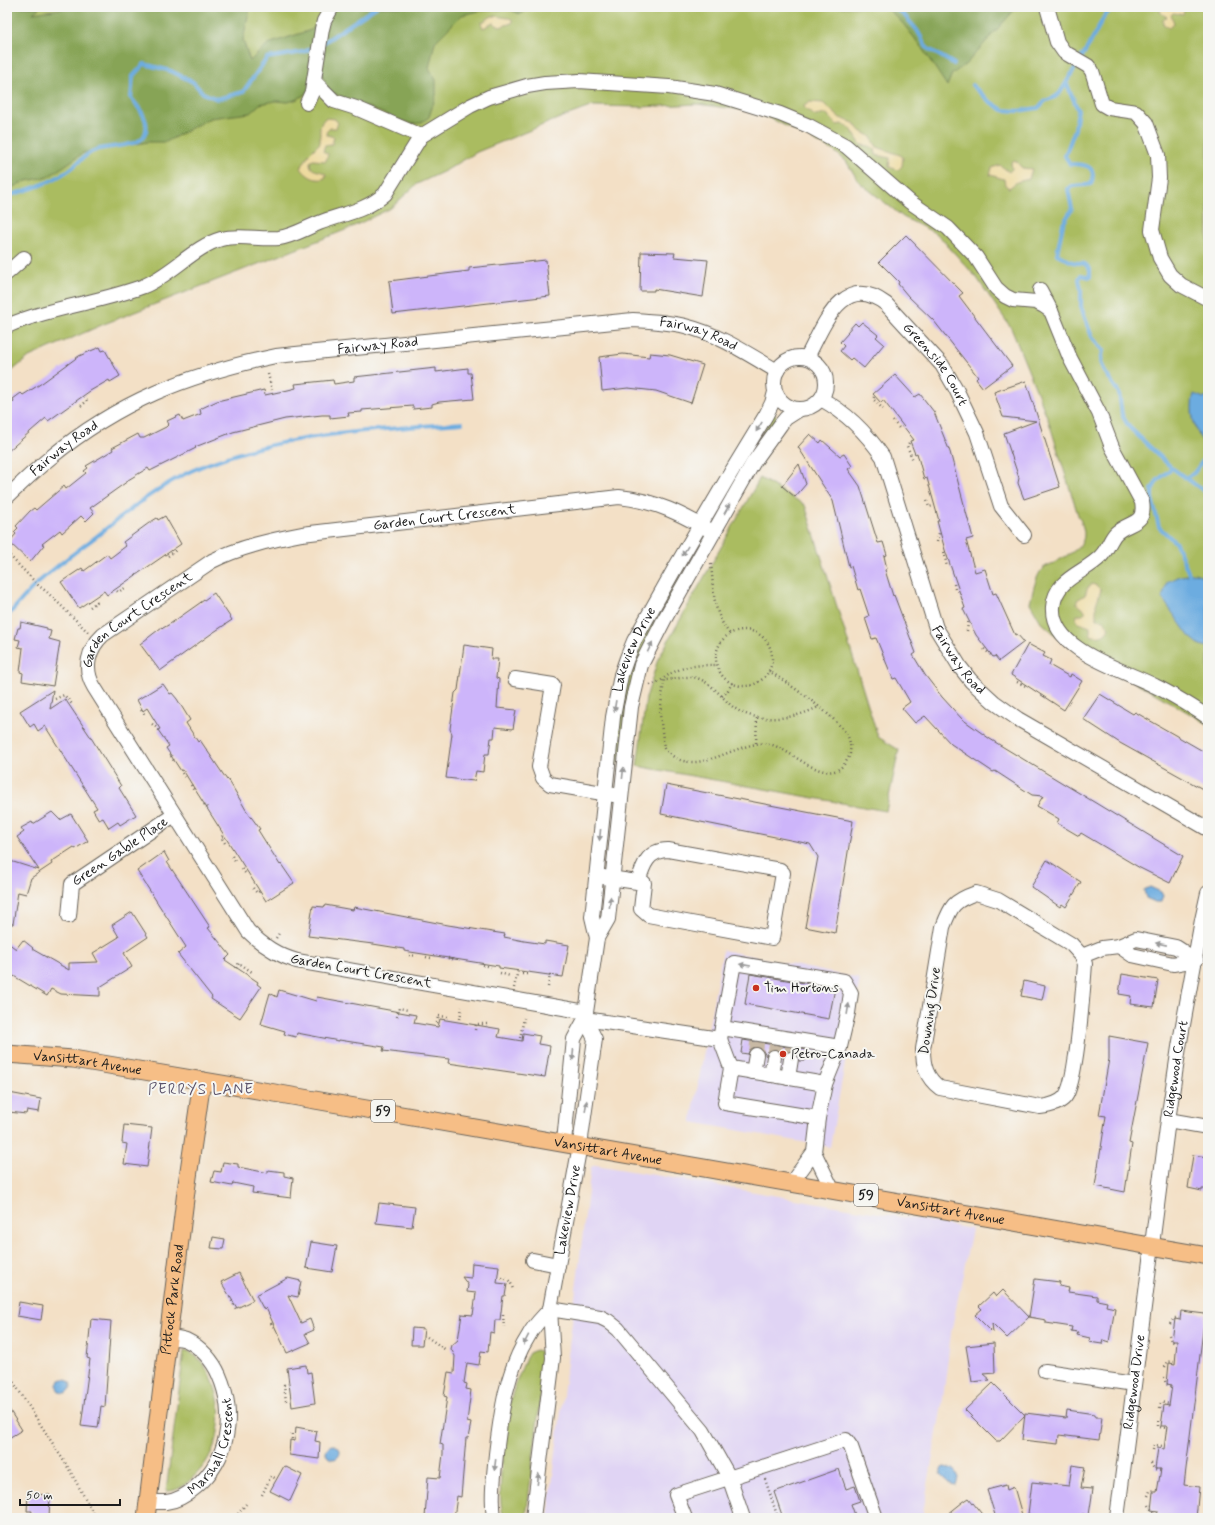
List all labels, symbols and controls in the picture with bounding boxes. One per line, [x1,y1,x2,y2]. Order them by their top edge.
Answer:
street label: Fairway Road [659,313,741,355]
street label: Greenside Court [899,319,972,409]
street label: Fairway Road [336,333,419,359]
street label: Fairway Road [26,416,101,480]
one-way arrow [755,422,763,432]
street label: Garden Court Crescent [372,500,518,535]
one-way arrow [723,503,730,515]
one-way arrow [682,545,689,557]
street label: Garden Court Crescent [79,567,197,669]
street label: Lakeview Drive [609,604,660,693]
street label: Fairway Road [928,622,989,699]
one-way arrow [647,641,653,653]
one-way arrow [612,700,618,712]
one-way arrow [619,767,626,779]
street label: Green Gable Place [68,812,172,891]
one-way arrow [597,829,604,841]
one-way arrow [607,896,613,909]
one-way arrow [1155,940,1167,946]
street label: Garden Court Crescent [289,950,434,992]
one-way arrow [739,961,751,967]
street label: Downing Drive [915,966,947,1056]
place label: Tim Hortons [764,979,839,997]
marker: Tim Hortons [751,983,761,993]
one-way arrow [845,1003,851,1015]
street label: Ridgewood Court [1160,1019,1193,1118]
place label: Petro-Canada [791,1045,875,1063]
street label: Vansittart Avenue [32,1047,143,1079]
one-way arrow [569,1049,576,1061]
marker: Petro-Canada [778,1049,788,1059]
district label: PERRYS LANE [148,1080,254,1100]
road number: 59 [371,1100,395,1122]
one-way arrow [583,1100,589,1112]
street label: Vansittart Avenue [552,1133,664,1170]
street label: Lakeview Drive [551,1164,585,1256]
road number: 59 [854,1184,878,1206]
street label: Vansittart Avenue [895,1193,1006,1229]
street label: Pittock Park Road [157,1243,188,1356]
one-way arrow [523,1334,530,1345]
street label: Ridgewood Drive [1119,1334,1149,1431]
street label: Marshall Crescent [184,1397,237,1499]
one-way arrow [492,1459,498,1471]
one-way arrow [535,1473,541,1485]
scale bar [20,1481,120,1507]
text: 50 m [26,1488,53,1504]

